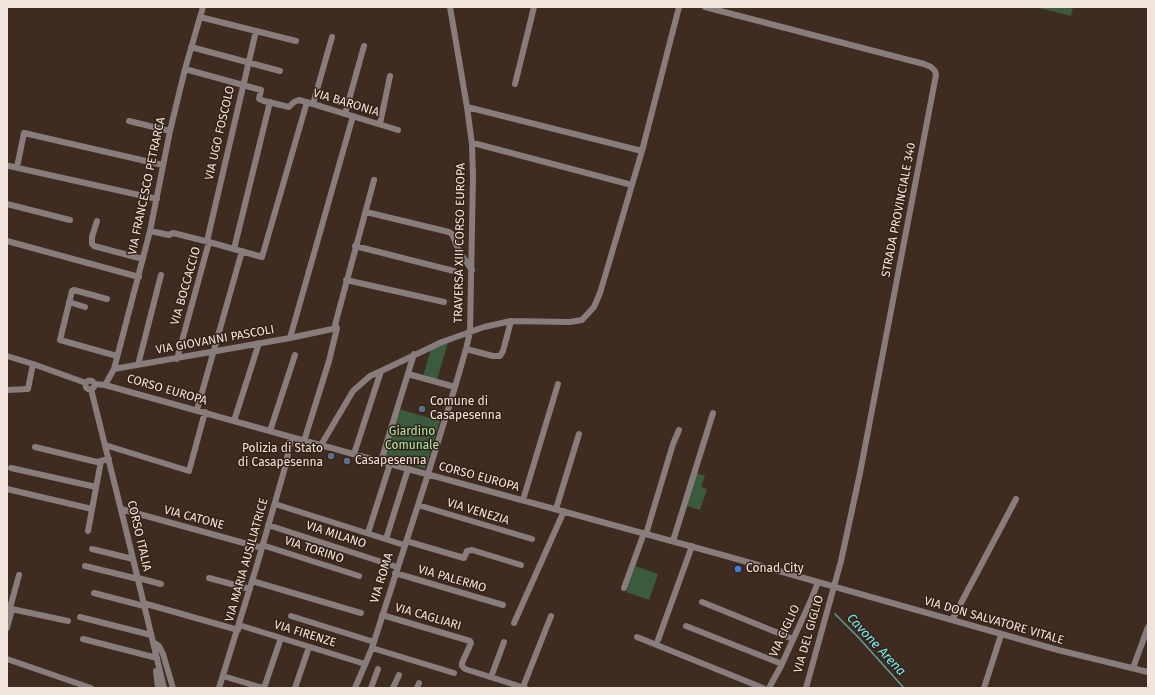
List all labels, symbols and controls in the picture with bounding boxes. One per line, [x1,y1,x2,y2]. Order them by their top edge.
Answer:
street label: VIA UGO FOSCOLO [202,84,238,182]
street label: VIA BARONIA [311,86,381,120]
street label: VIA FRANCESCO PETRARCA [125,116,169,256]
street label: STRADA PROVINCIALE 340 [879,141,919,279]
street label: TRAVERSA XIII CORSO EUROPA [451,163,469,323]
street label: VIA BOCCACCIO [168,245,204,327]
street label: VIA GIOVANNI PASCOLI [155,322,275,358]
street label: CORSO EUROPA [125,372,209,408]
place label: Comune di Casapesenna [430,395,501,423]
marker: Comune di Casapesenna [417,404,427,414]
park label: Giardino Comunale [385,425,439,453]
place label: Polizia di Stato di Casapesenna [238,442,323,470]
marker: Polizia di Stato di Casapesenna [326,451,336,461]
place label: Casapesenna [355,454,426,468]
marker: Casapesenna [342,456,352,466]
street label: CORSO EUROPA [437,459,521,495]
street label: VIA VENEZIA [445,496,511,528]
street label: VIA MARIA AUSILIATRICE [222,497,272,623]
street label: CORSO ITALIA [124,499,154,573]
street label: VIA CATONE [162,503,226,533]
street label: VIA MILANO [304,518,368,552]
street label: VIA TORINO [282,534,346,566]
street label: VIA ROMA [368,551,396,605]
street label: VIA PALERMO [416,562,488,596]
place label: Conad City [746,562,804,576]
marker: Conad City [733,564,743,574]
street label: VIA DEL GIGLIO [791,594,827,674]
street label: VIA DON SALVATORE VITALE [922,594,1066,648]
street label: VIA CAGLIARI [393,601,463,633]
street label: VIA CIGLIO [767,603,803,659]
water label: Cavone Arena [843,611,909,679]
street label: VIA FIRENZE [272,618,338,650]

